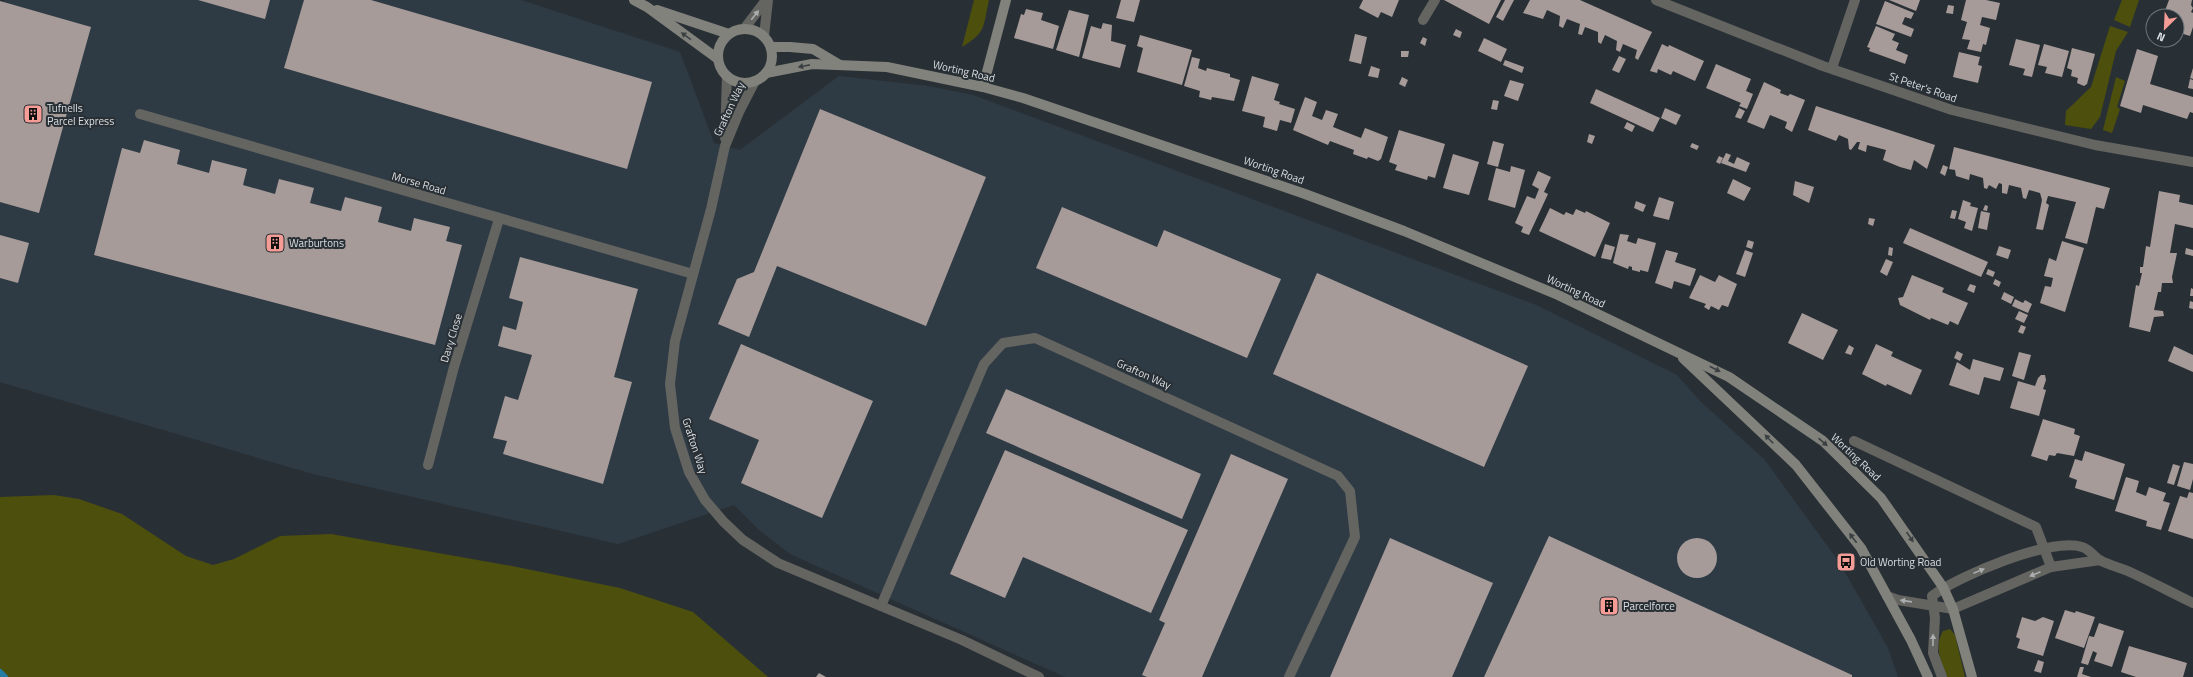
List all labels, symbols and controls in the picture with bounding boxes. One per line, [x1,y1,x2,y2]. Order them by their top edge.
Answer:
north arrow [2145,8,2185,48]
one-way arrow [751,9,760,20]
text: N [2154,28,2168,46]
one-way arrow [681,32,692,40]
street label: Worting Road [931,56,997,86]
one-way arrow [798,63,810,69]
street label: St Peter's Road [1887,68,1959,106]
street label: Grafton Way [709,79,749,139]
place label: Tufnells Parcel Express [47,100,114,129]
building icon: Tufnells Parcel Express [22,103,44,125]
street label: Worting Road [1242,152,1307,188]
street label: Morse Road [390,168,448,198]
building icon: Warburtons [264,232,286,254]
place label: Warburtons [289,235,344,251]
street label: Worting Road [1544,270,1608,312]
street label: Davy Close [436,311,466,365]
street label: Grafton Way [1114,355,1174,393]
one-way arrow [1709,366,1721,373]
street label: Grafton Way [678,416,712,477]
street label: Worting Road [1827,430,1885,485]
one-way arrow [1765,434,1774,444]
one-way arrow [1817,437,1828,446]
one-way arrow [1906,532,1914,543]
one-way arrow [1849,533,1858,544]
bus stop icon: Old Worting Road [1835,551,1857,573]
place label: Old Worting Road [1860,554,1941,570]
one-way arrow [1973,568,1985,574]
one-way arrow [2028,572,2040,578]
building icon: Parcelforce [1598,595,1620,617]
place label: Parcelforce [1623,598,1675,614]
one-way arrow [1900,598,1912,604]
one-way arrow [1930,633,1936,646]

